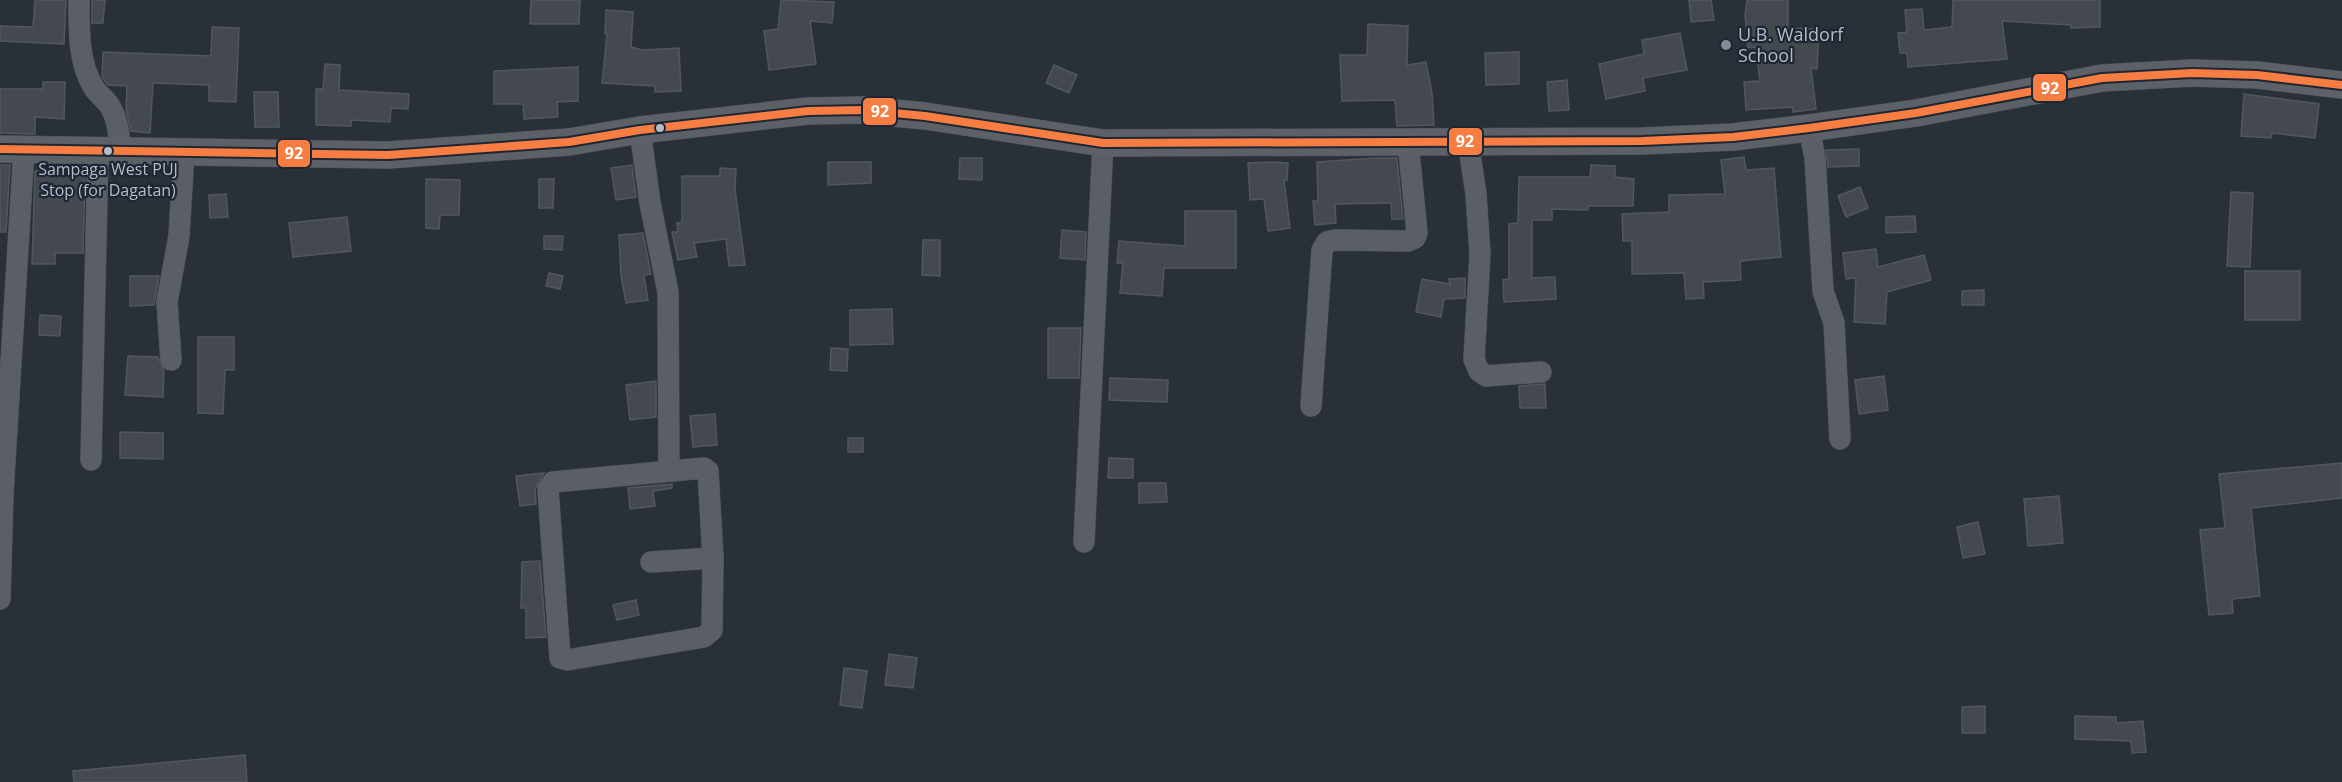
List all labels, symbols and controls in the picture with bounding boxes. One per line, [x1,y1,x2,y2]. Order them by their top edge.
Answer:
place label: U.B. Waldorf School [1738,22,1844,67]
marker: U.B. Waldorf School [1719,38,1733,52]
line badge: 92 [2032,73,2067,102]
text: 92 [2041,77,2059,99]
line badge: 92 [862,97,897,126]
text: 92 [871,100,889,122]
unlabelled marker [654,122,666,134]
line badge: 92 [1448,127,1483,156]
text: 92 [1456,130,1474,152]
line badge: 92 [277,139,311,168]
text: 92 [285,142,303,164]
marker: Sampaga West PUJ Stop (for Dagatan) [102,145,114,157]
place label: Sampaga West PUJ Stop (for Dagatan) [38,158,178,201]

